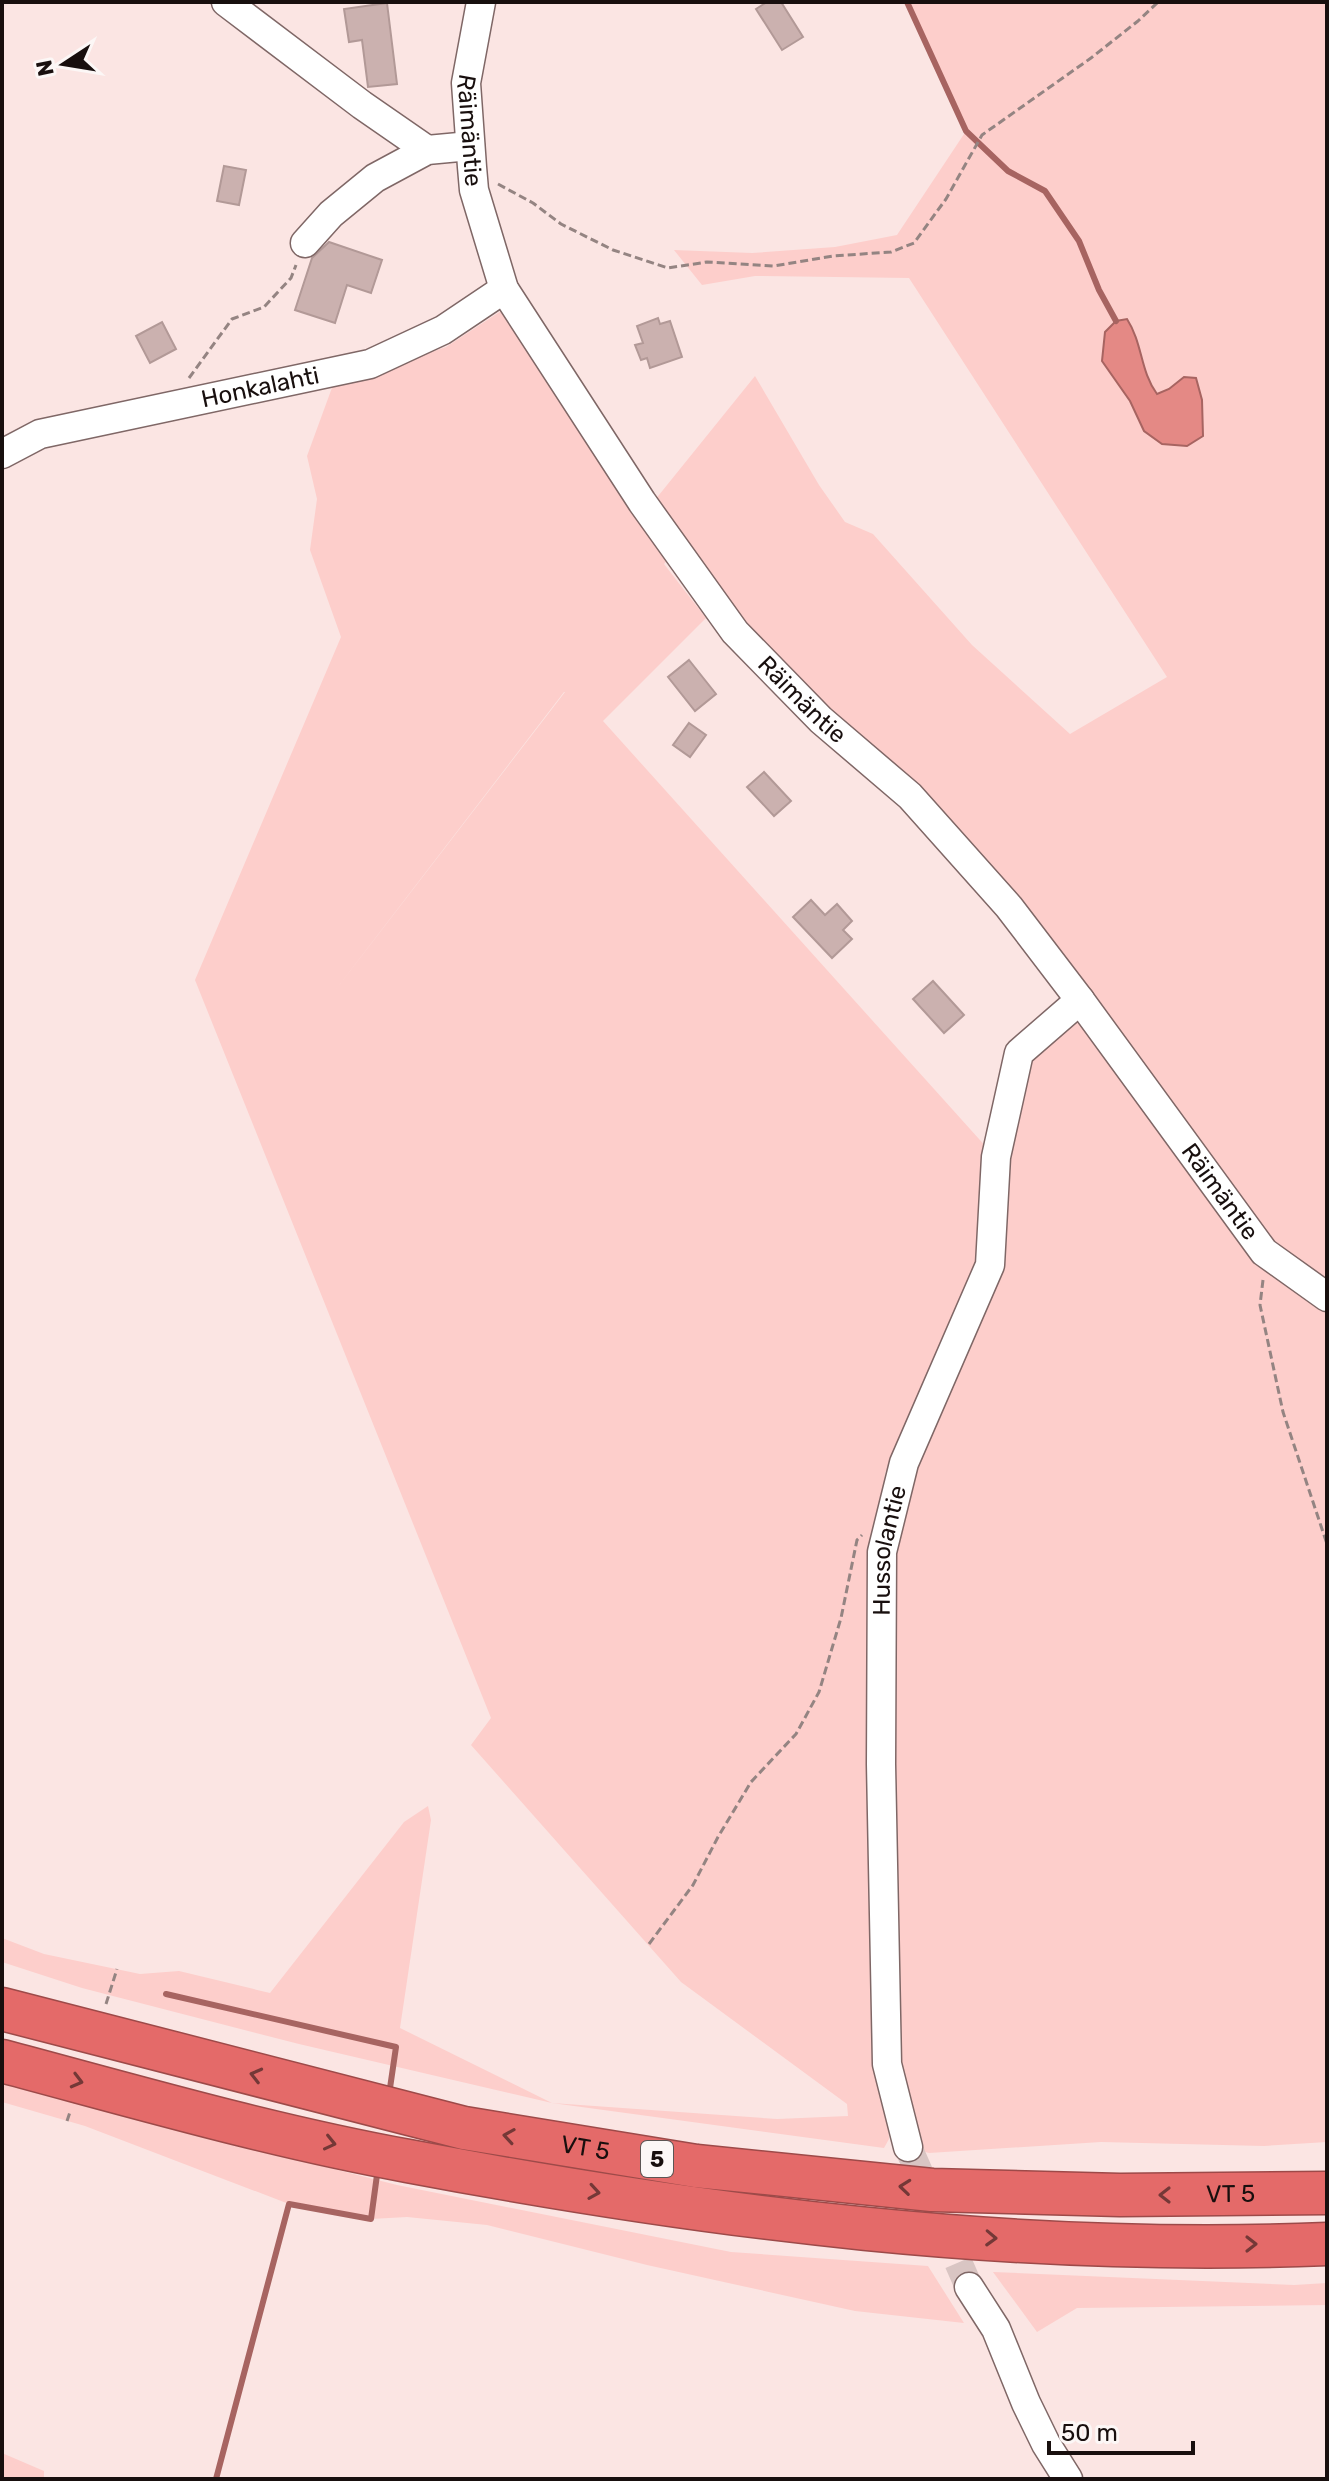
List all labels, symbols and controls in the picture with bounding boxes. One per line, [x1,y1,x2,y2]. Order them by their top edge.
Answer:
north arrow [24,24,104,104]
text: N [30,58,60,79]
street label: Räimäntie [451,72,488,188]
street label: Honkalahti [199,361,322,413]
street label: Räimäntie [752,650,852,749]
street label: Räimäntie [1176,1138,1264,1245]
street label: Hussolantie [868,1482,912,1616]
one-way arrow [250,2067,264,2084]
one-way arrow [70,2072,84,2089]
one-way arrow [502,2128,516,2145]
street label: VT 5 [559,2130,612,2166]
one-way arrow [322,2134,336,2151]
road number: 5 [641,2141,673,2177]
one-way arrow [898,2178,911,2195]
street label: VT 5 [1206,2180,1255,2208]
one-way arrow [587,2183,600,2200]
one-way arrow [1158,2186,1171,2204]
one-way arrow [985,2229,998,2246]
one-way arrow [1245,2235,1258,2253]
scale bar [1049,2405,1193,2455]
text: 50 m [1061,2419,1118,2447]

